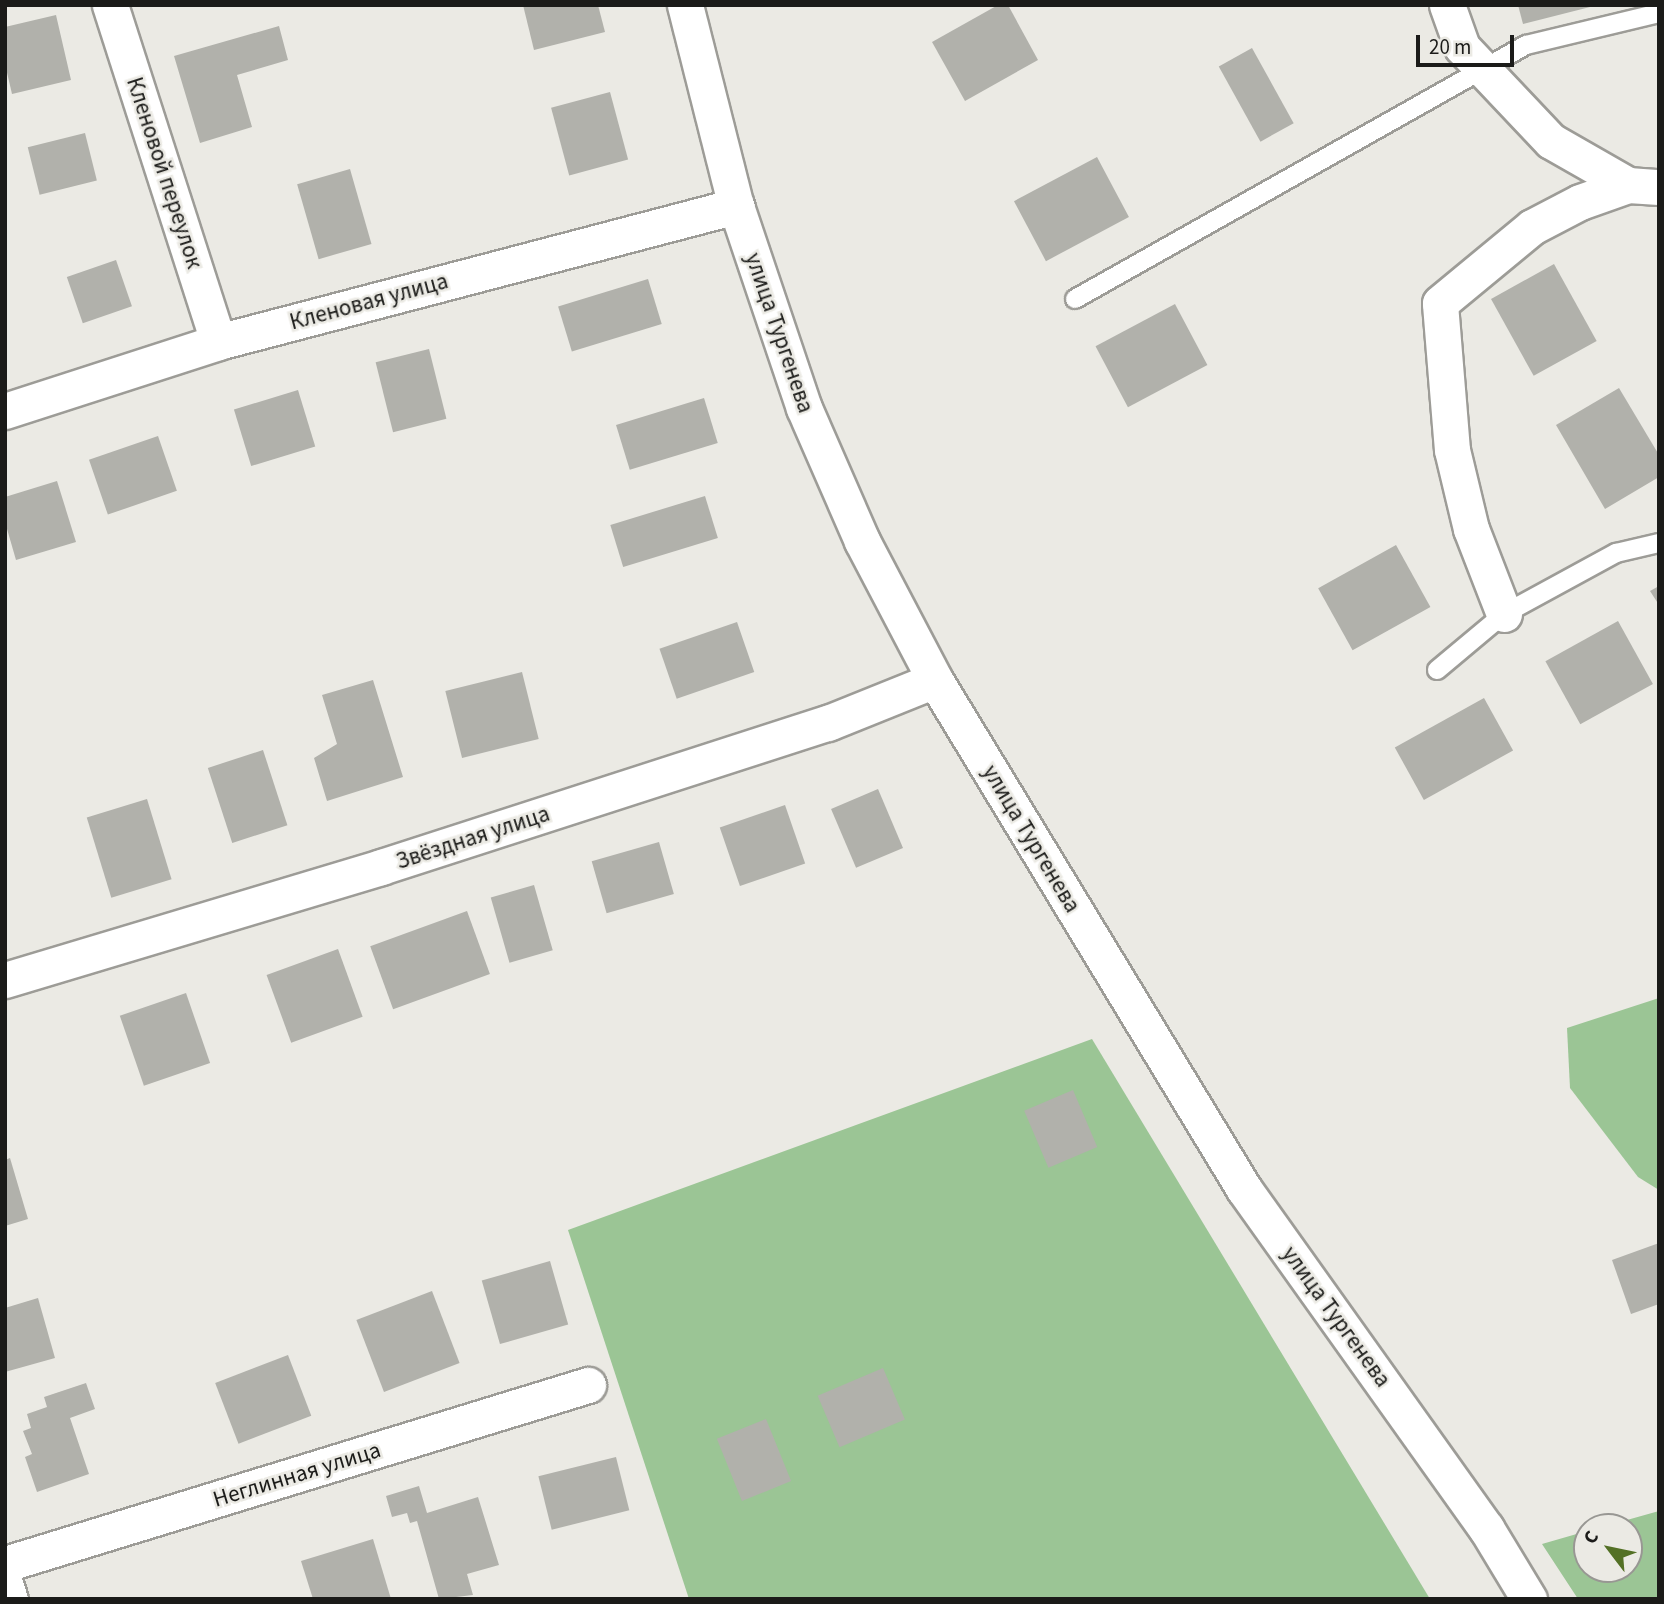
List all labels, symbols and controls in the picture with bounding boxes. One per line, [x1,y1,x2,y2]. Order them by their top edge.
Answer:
scale bar [1419,21,1517,65]
text: 20 m [1429,32,1471,62]
street label: Кленовой переулок [120,74,208,272]
street label: улица Тургенева [739,249,819,417]
street label: Кленовая улица [287,268,451,336]
street label: улица Тургенева [976,760,1086,918]
street label: Звёздная улица [393,800,553,876]
street label: улица Тургенева [1276,1241,1396,1393]
street label: Неглинная улица [210,1436,384,1514]
north arrow [1573,1513,1643,1583]
text: С [1577,1526,1606,1550]

